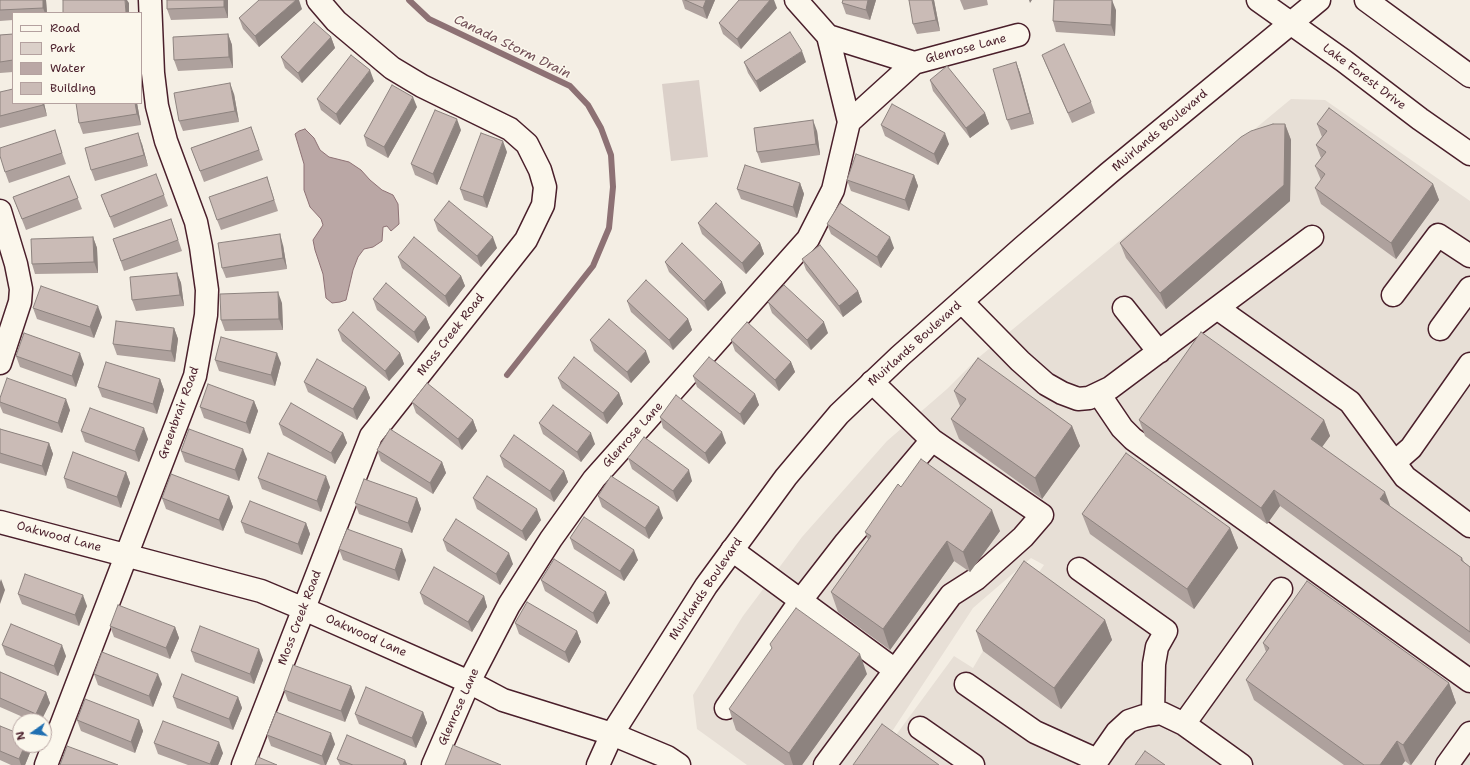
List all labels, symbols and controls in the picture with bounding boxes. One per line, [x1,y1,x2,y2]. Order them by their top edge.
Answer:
legend [12,12,142,104]
water label: Canada Storm Drain [451,12,573,82]
text: Road [50,20,80,36]
street label: Glenrose Lane [924,31,1008,67]
text: Park [50,40,76,56]
street label: Lake Forest Drive [1319,41,1409,113]
text: Water [50,60,85,76]
text: Building [50,80,96,96]
street label: Muirlands Boulevard [1109,87,1211,175]
street label: Moss Creek Road [414,291,488,379]
street label: Muirlands Boulevard [865,298,965,390]
street label: Greenbrair Road [156,365,202,461]
street label: Glenrose Lane [600,399,666,471]
street label: Oakwood Lane [15,519,103,555]
street label: Muirlands Boulevard [666,535,746,643]
street label: Moss Creek Road [275,568,325,668]
street label: Oakwood Lane [323,612,409,660]
street label: Glenrose Lane [435,666,483,748]
north arrow [12,713,52,753]
text: N [13,730,29,742]

